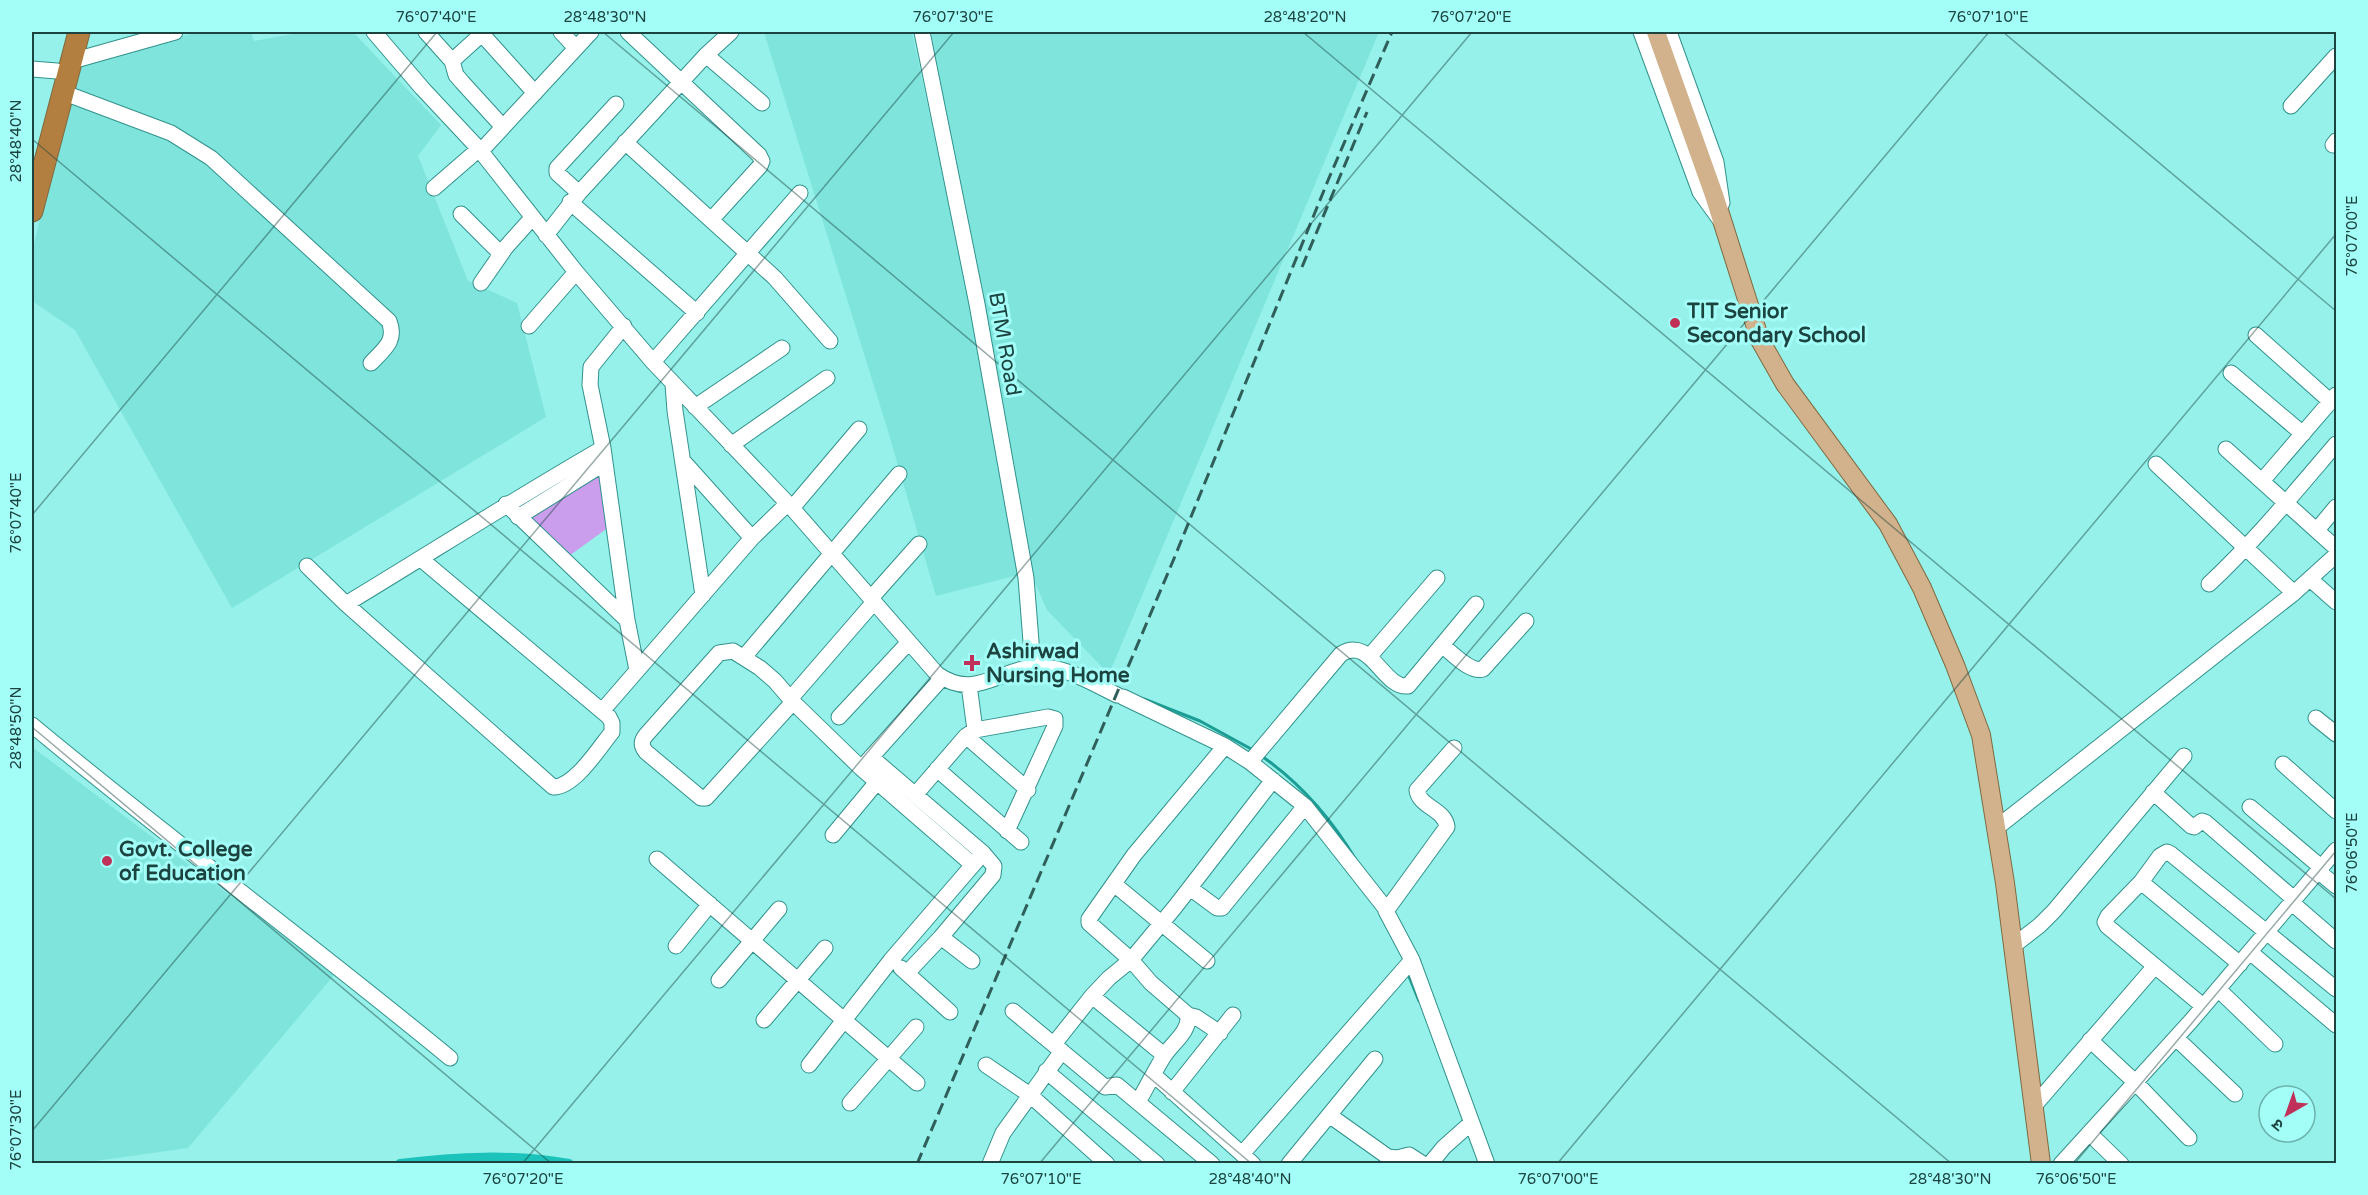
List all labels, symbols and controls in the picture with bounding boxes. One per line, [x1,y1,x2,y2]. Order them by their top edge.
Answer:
text: 76°07'40"E [395,8,477,26]
text: 28°48'30"N [563,8,647,26]
text: 76°07'30"E [912,8,994,26]
text: 28°48'20"N [1263,8,1347,26]
text: 76°07'20"E [1430,8,1512,26]
text: 76°07'10"E [1947,8,2029,26]
text: 28°48'40"N [7,99,25,183]
text: 76°07'00"E [2343,195,2361,277]
street label: BTM Road [983,290,1026,398]
place label: TIT Senior Secondary School [1686,299,1866,348]
marker: TIT Senior Secondary School [1668,316,1682,330]
text: 76°07'40"E [7,472,25,554]
place label: Ashirwad Nursing Home [986,639,1130,688]
marker: Ashirwad Nursing Home [963,654,981,672]
text: 28°48'50"N [7,686,25,770]
text: 76°06'50"E [2343,812,2361,894]
place label: Govt. College of Education [119,837,253,886]
marker: Govt. College of Education [100,854,114,868]
north arrow [2257,1084,2317,1144]
text: 76°07'30"E [7,1089,25,1171]
text: उ [2268,1114,2288,1135]
text: 76°07'20"E [482,1170,564,1188]
text: 76°07'10"E [1000,1170,1082,1188]
text: 28°48'40"N [1208,1170,1292,1188]
text: 76°07'00"E [1517,1170,1599,1188]
text: 28°48'30"N [1908,1170,1992,1188]
text: 76°06'50"E [2035,1170,2117,1188]

